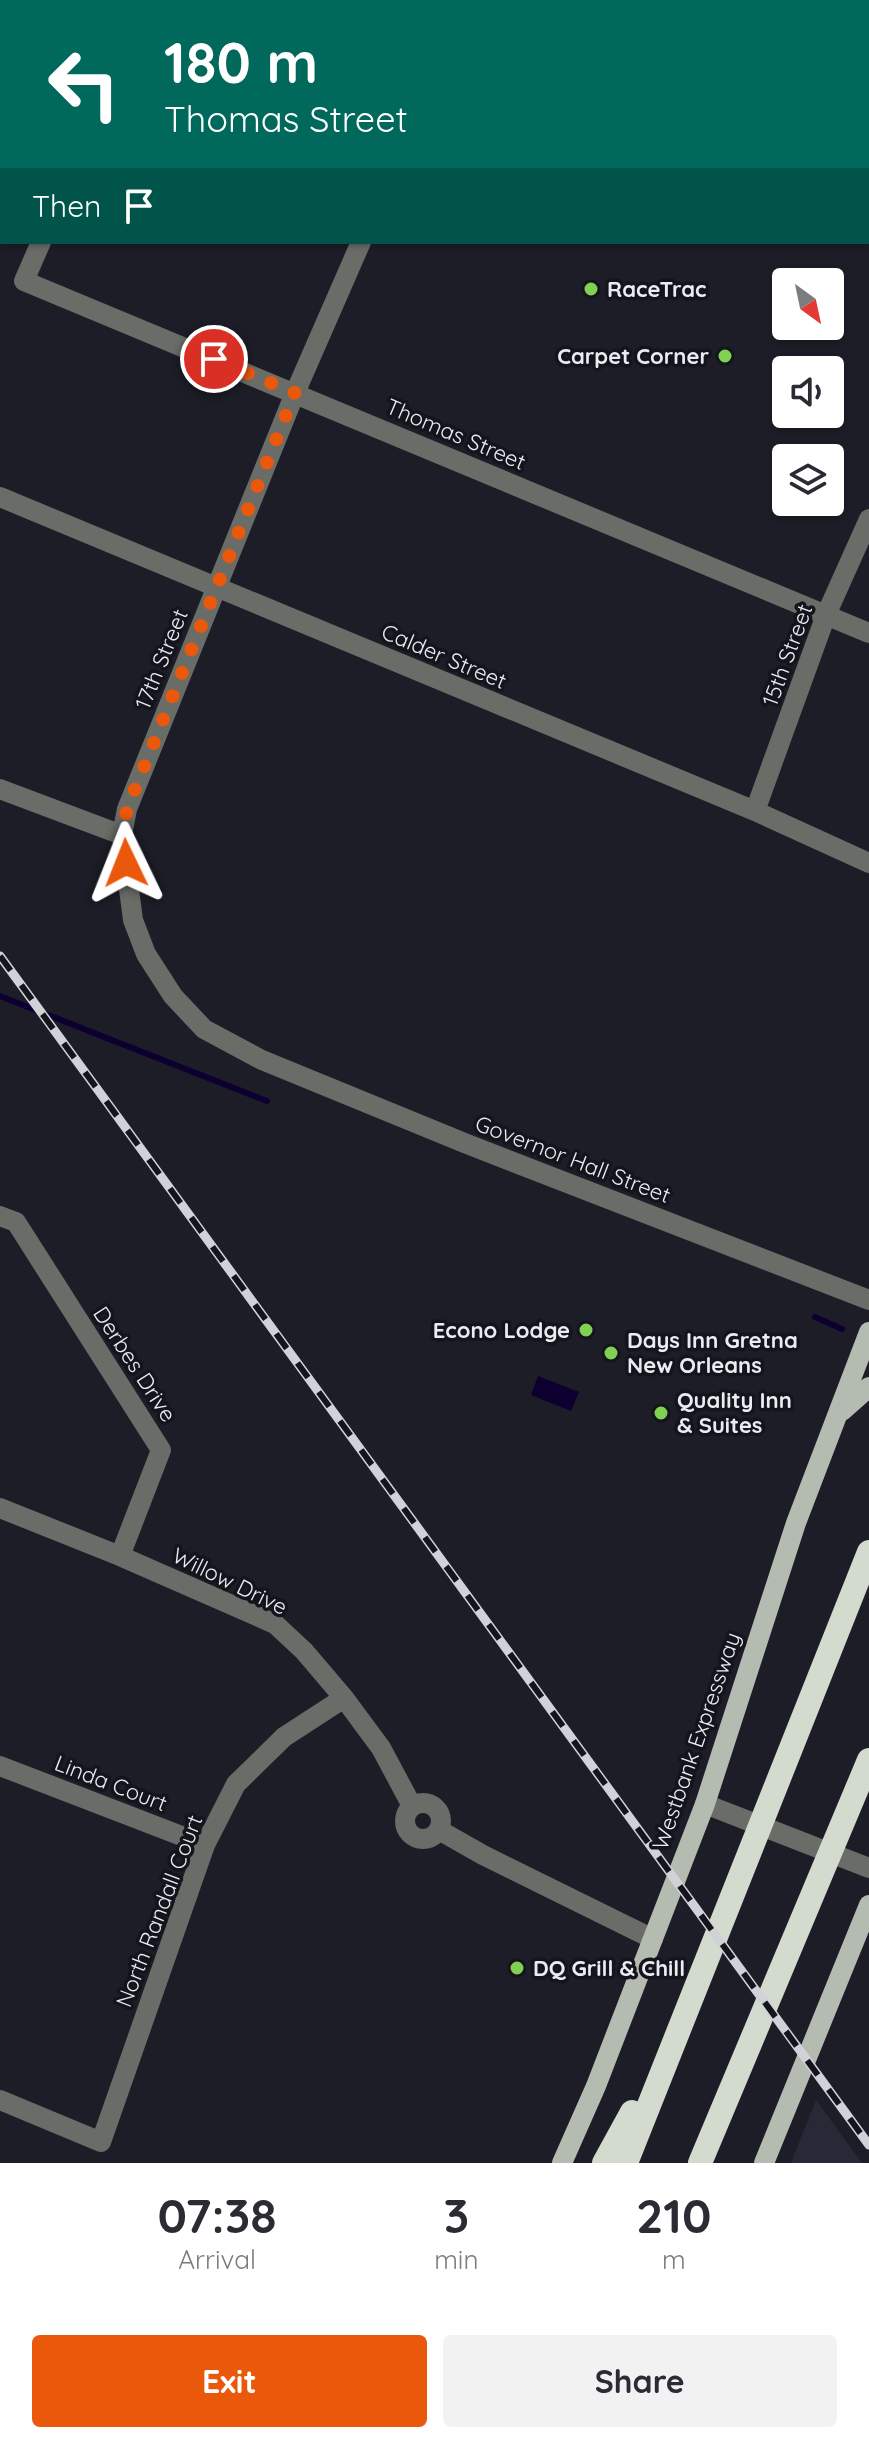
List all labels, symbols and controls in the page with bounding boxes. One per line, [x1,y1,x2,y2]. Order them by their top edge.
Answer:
text: 180 m [164,27,318,97]
icon: left [32,32,136,136]
text: Thomas Street [164,96,408,141]
icon: arrive [117,184,161,228]
text: Then [32,187,101,225]
north arrow [772,268,844,340]
map controls [772,268,844,516]
place label: RaceTrac [607,275,706,303]
marker: RaceTrac [582,280,600,298]
pin [180,325,248,393]
icon: arrive [192,337,236,381]
place label: Carpet Corner [557,342,709,370]
marker: Carpet Corner [716,347,734,365]
button: sound [772,356,844,428]
street label: Thomas Street [382,392,530,476]
button: layers [772,444,844,516]
street label: 15th Street [756,600,818,710]
street label: 17th Street [128,605,194,713]
street label: Calder Street [377,617,511,695]
position arrow [84,821,168,905]
street label: Governor Hall Street [471,1109,675,1209]
street label: Derbes Drive [87,1301,183,1427]
place label: Econo Lodge [433,1316,570,1344]
marker: Econo Lodge [577,1321,595,1339]
place label: Days Inn Gretna New Orleans [627,1326,798,1379]
marker: Days Inn Gretna New Orleans [602,1344,620,1362]
place label: Quality Inn & Suites [677,1386,792,1439]
marker: Quality Inn & Suites [652,1404,670,1422]
street label: Willow Drive [168,1541,292,1621]
street label: Westbank Expressway [646,1629,746,1853]
street label: Linda Court [51,1749,171,1817]
street label: North Randall Court [109,1811,209,2011]
place label: DQ Grill & Chill [533,1954,685,1982]
marker: DQ Grill & Chill [508,1959,526,1977]
text: 07:38 [158,2185,277,2245]
text: 3 [443,2185,469,2245]
text: 210 [636,2185,711,2245]
text: Arrival [178,2243,256,2276]
text: min [434,2243,478,2276]
text: m [662,2243,686,2276]
button: Exit [32,2335,427,2427]
button: Share [443,2335,837,2427]

